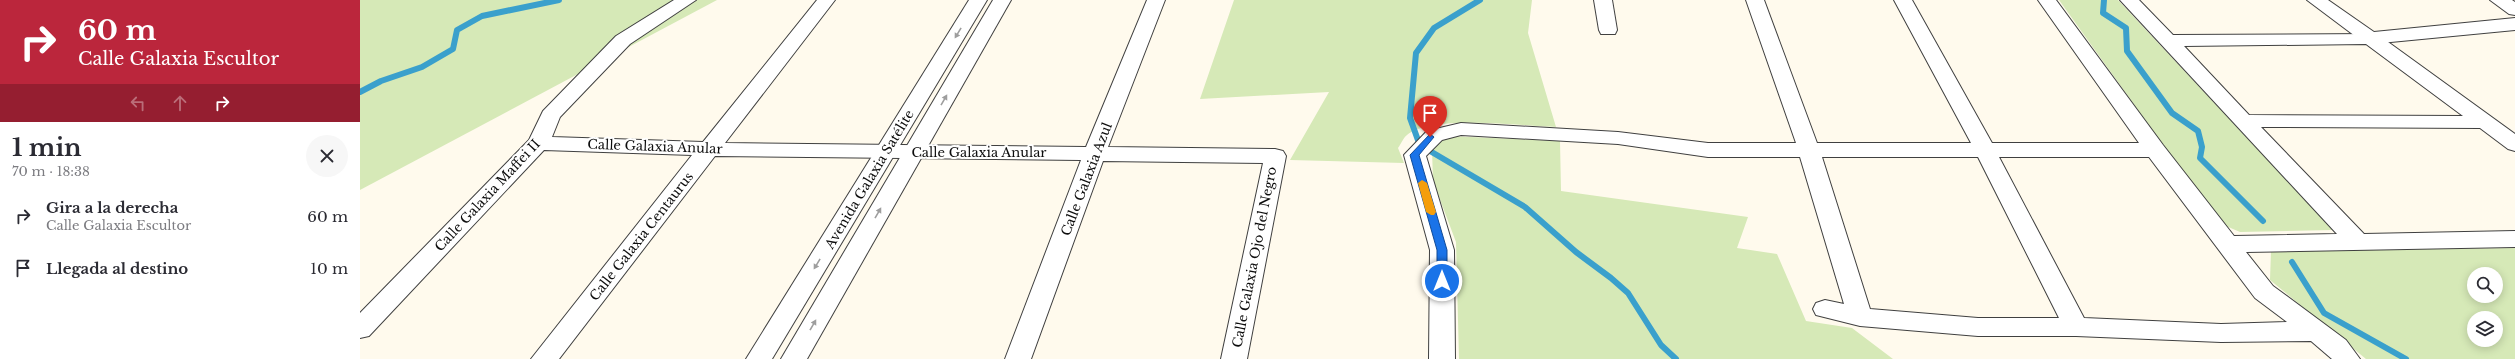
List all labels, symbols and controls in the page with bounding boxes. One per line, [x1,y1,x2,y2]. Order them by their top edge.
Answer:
text: 60 m [78,13,156,48]
icon: right [12,16,64,68]
one-way arrow [954,28,962,38]
text: Calle Galaxia Escultor [78,48,279,70]
icon: left [127,92,149,114]
icon: ahead [169,92,191,114]
icon: right [211,92,233,114]
one-way arrow [940,94,947,106]
pin [1413,96,1447,137]
icon: arrive [1419,102,1441,124]
street label: Avenida Galaxia Satélite [821,107,918,253]
street label: Calle Galaxia Azul [1057,120,1116,238]
text: 1 min [12,133,82,162]
button: close [306,135,348,177]
street label: Calle Galaxia Maffei II [431,136,544,255]
street label: Calle Galaxia Anular [587,136,724,157]
street label: Calle Galaxia Anular [911,144,1047,161]
text: 70 m · 18:38 [12,163,90,180]
street label: Calle Galaxia Ojo del Negro [1229,165,1280,349]
street label: Calle Galaxia Centaurus [586,168,697,304]
text: Gira a la derecha [46,198,178,217]
icon: right [12,205,34,227]
text: 60 m [307,207,348,226]
one-way arrow [875,207,882,219]
text: Calle Galaxia Escultor [46,217,191,234]
icon: arrive [12,257,34,279]
one-way arrow [814,258,821,270]
text: Llegada al destino [46,259,188,278]
text: 10 m [310,259,348,278]
position arrow [1421,260,1463,302]
map controls [2467,267,2503,347]
button: search [2467,267,2503,303]
button: layers [2467,311,2503,347]
one-way arrow [810,319,817,331]

